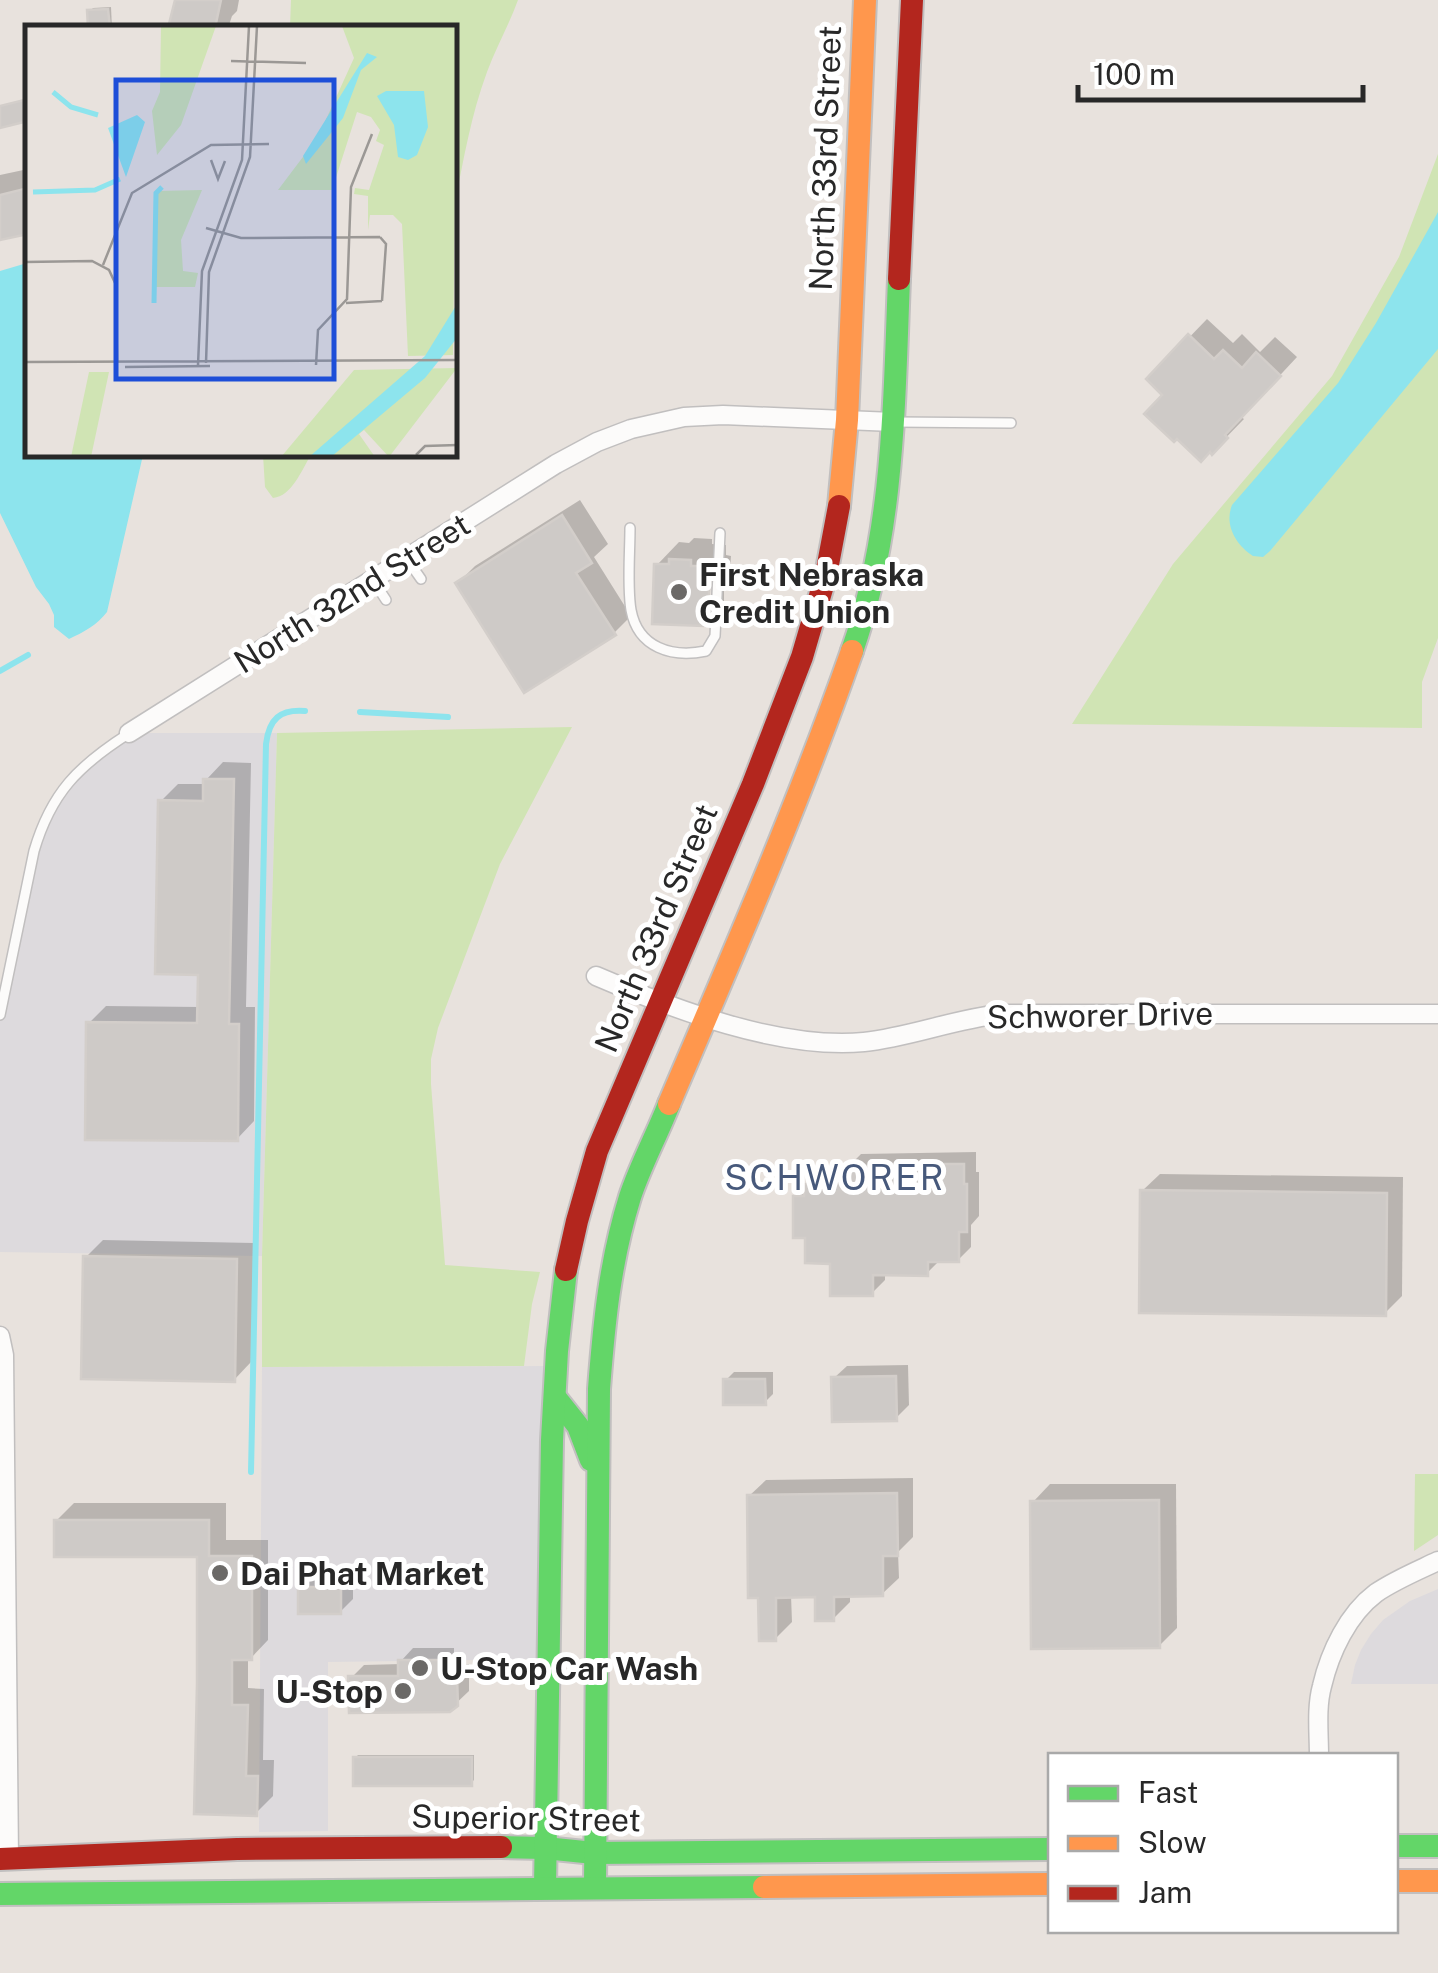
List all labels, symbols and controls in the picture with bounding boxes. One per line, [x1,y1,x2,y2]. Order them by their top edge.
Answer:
inset map [25,25,458,458]
street label: North 33rd Street [802,25,848,291]
scale bar [1078,40,1363,102]
text: 100 m [1093,56,1175,92]
street label: North 32nd Street [227,506,477,680]
place label: First Nebraska Credit Union [699,556,924,630]
marker: First Nebraska Credit Union [668,581,690,603]
street label: North 33rd Street [587,799,725,1057]
street label: Schworer Drive [986,995,1214,1035]
district label: SCHWORER [724,1157,946,1198]
place label: Dai Phat Market [240,1555,484,1592]
marker: Dai Phat Market [209,1562,231,1584]
place label: U-Stop Car Wash [440,1650,698,1687]
marker: U-Stop Car Wash [409,1657,431,1679]
place label: U-Stop [276,1673,383,1710]
marker: U-Stop [392,1680,414,1702]
legend [1048,1753,1398,1933]
text: Fast [1138,1774,1198,1810]
street label: Superior Street [411,1797,641,1839]
text: Slow [1138,1824,1207,1860]
text: Jam [1138,1874,1192,1910]

